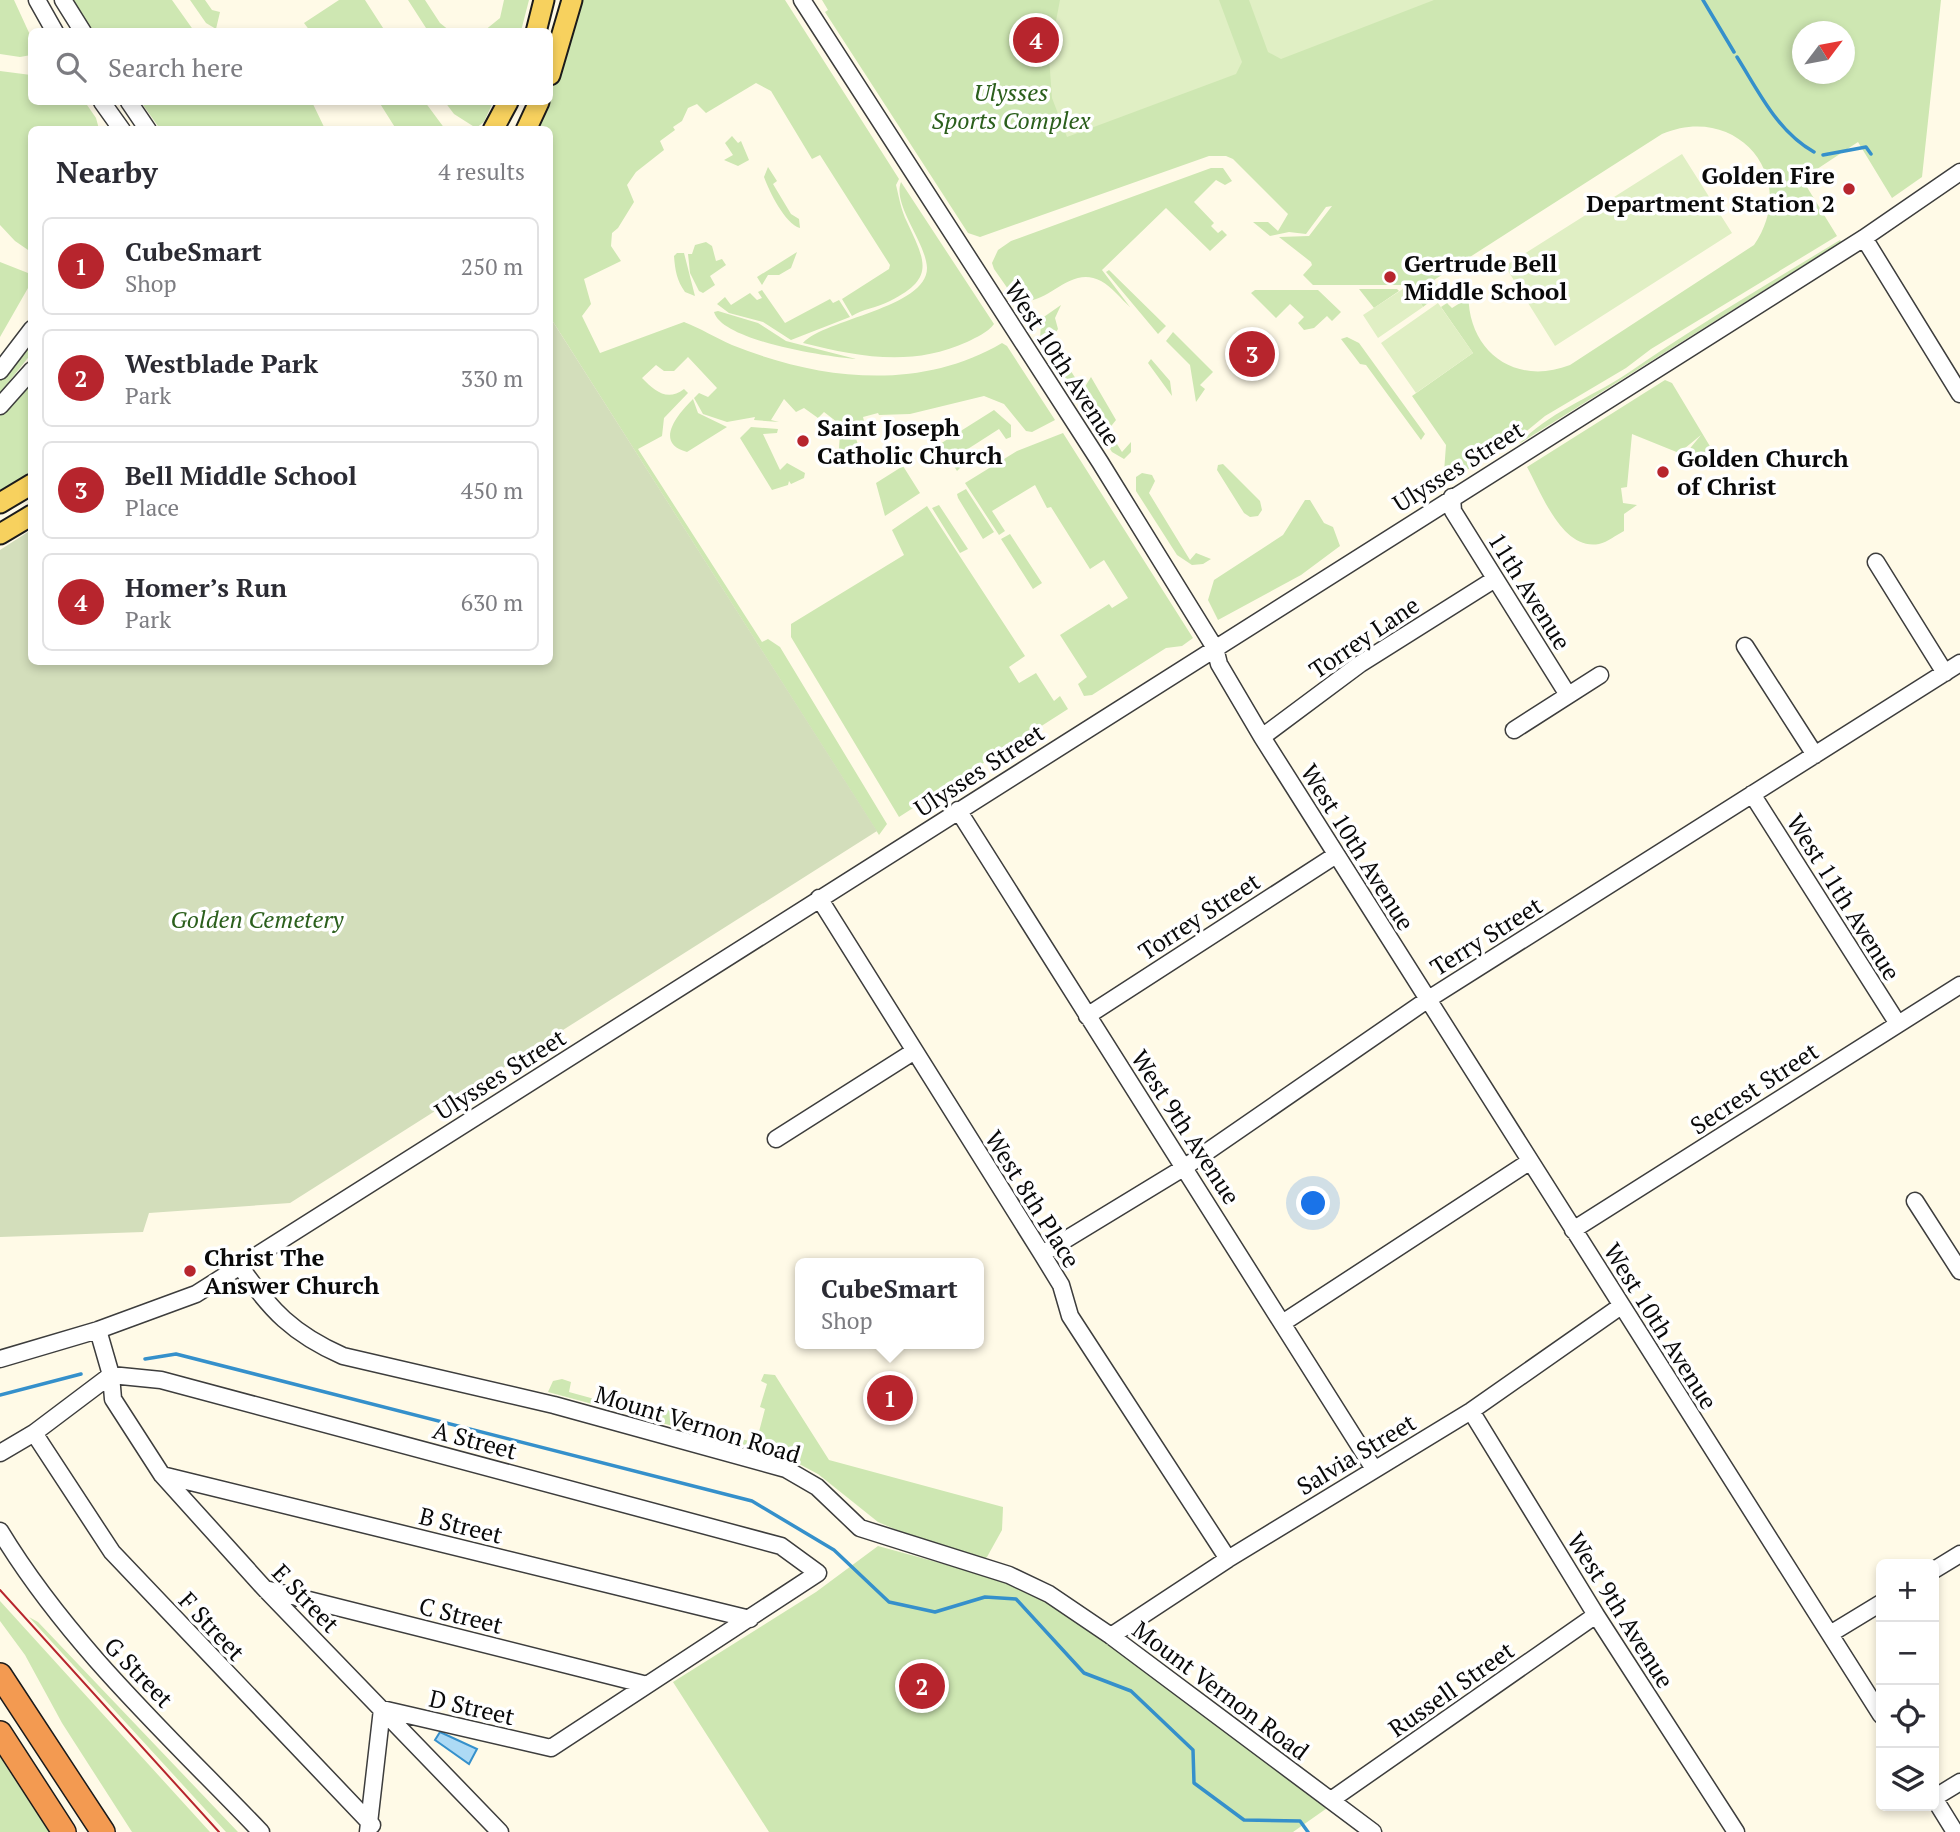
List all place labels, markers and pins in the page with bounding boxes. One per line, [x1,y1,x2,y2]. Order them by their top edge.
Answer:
pin: 4 [1013,14,1059,66]
place label: Golden Fire Department Station 2 [1586,159,1835,219]
marker: Golden Fire Department Station 2 [1841,181,1857,197]
place label: Gertrude Bell Middle School [1404,247,1567,307]
marker: Gertrude Bell Middle School [1382,269,1398,285]
pin: 3 [1229,328,1275,380]
place label: Saint Joseph Catholic Church [817,411,1003,471]
marker: Saint Joseph Catholic Church [795,433,811,449]
place label: Golden Church of Christ [1677,442,1849,502]
marker: Golden Church of Christ [1655,464,1671,480]
place label: Christ The Answer Church [204,1241,380,1301]
marker: Christ The Answer Church [182,1263,198,1279]
pin: 1 [867,1372,913,1424]
pin: 2 [899,1660,945,1712]

